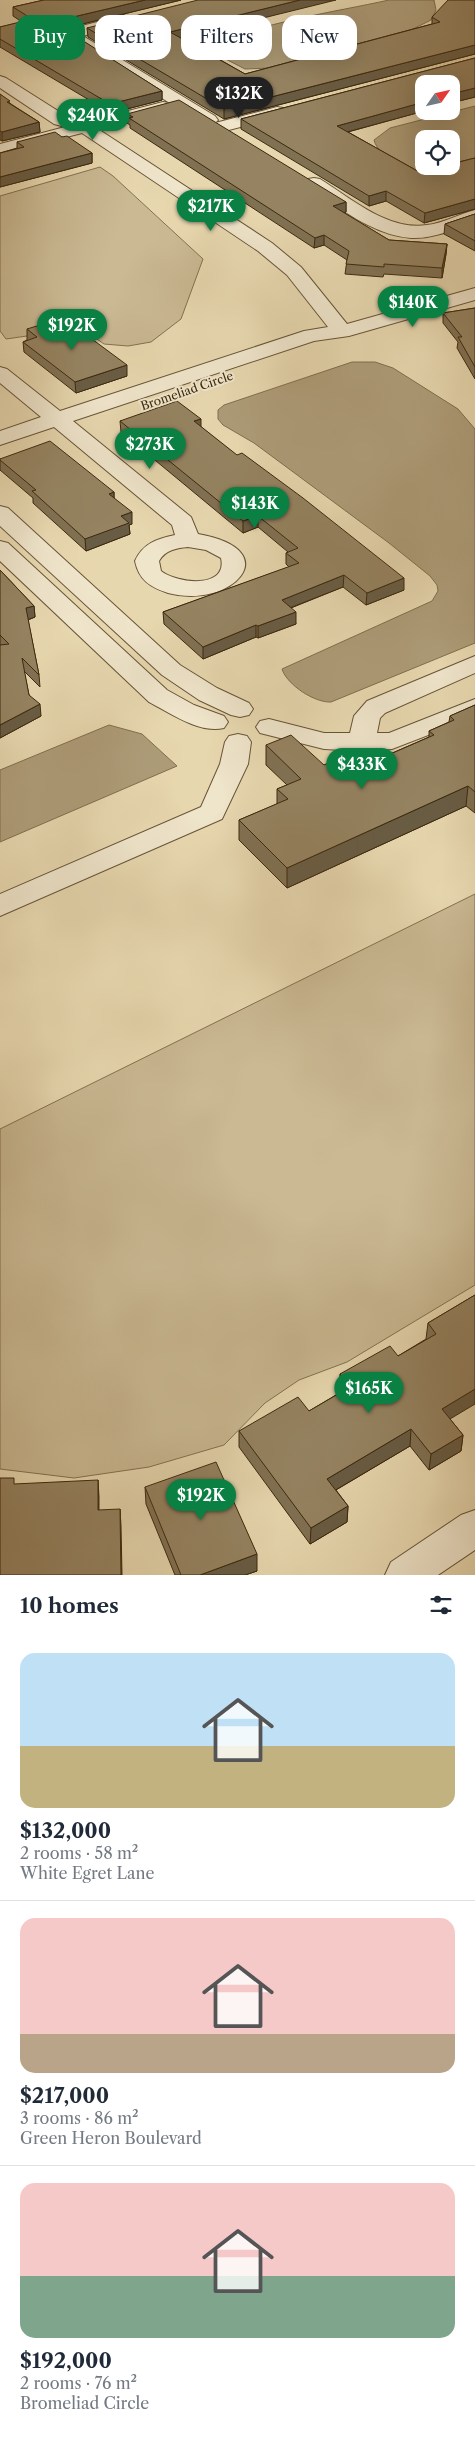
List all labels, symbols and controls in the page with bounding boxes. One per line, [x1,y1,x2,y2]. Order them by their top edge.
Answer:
chip: Buy [15,15,85,60]
chip: Rent [95,15,171,60]
chip: Filters [181,15,272,60]
chip: New [282,15,357,60]
north arrow [415,75,460,120]
map controls [415,75,460,175]
pin: $132K [204,76,274,119]
text: $132K [215,83,263,103]
pin: $240K [58,98,128,141]
text: $240K [68,105,118,125]
button: locate [415,130,460,175]
pin: $217K [176,190,246,232]
text: $217K [188,196,234,216]
pin: $140K [378,286,448,328]
text: $140K [389,292,437,312]
pin: $192K [37,308,107,351]
text: $192K [48,315,96,335]
street label: Bromeliad Circle [139,368,235,413]
pin: $273K [115,428,185,470]
text: $273K [126,434,174,454]
pin: $143K [220,486,290,529]
text: $143K [231,493,279,513]
pin: $433K [327,748,397,790]
text: $433K [337,754,387,774]
pin: $165K [334,1372,404,1414]
text: $165K [345,1378,393,1398]
pin: $192K [166,1478,236,1521]
text: $192K [177,1485,225,1505]
icon: filters [427,1591,455,1619]
text: 10 homes [20,1593,119,1618]
icon: home [193,1685,283,1775]
text: $132,000 [20,1818,111,1843]
text: 2 rooms · 58 m² [20,1843,138,1863]
text: White Egret Lane [20,1863,154,1883]
icon: home [193,1951,283,2041]
text: $217,000 [20,2083,109,2108]
text: 3 rooms · 86 m² [20,2108,139,2128]
text: Green Heron Boulevard [20,2128,202,2148]
icon: home [193,2216,283,2306]
text: $192,000 [20,2348,112,2373]
text: 2 rooms · 76 m² [20,2373,137,2393]
text: Bromeliad Circle [20,2393,149,2413]

